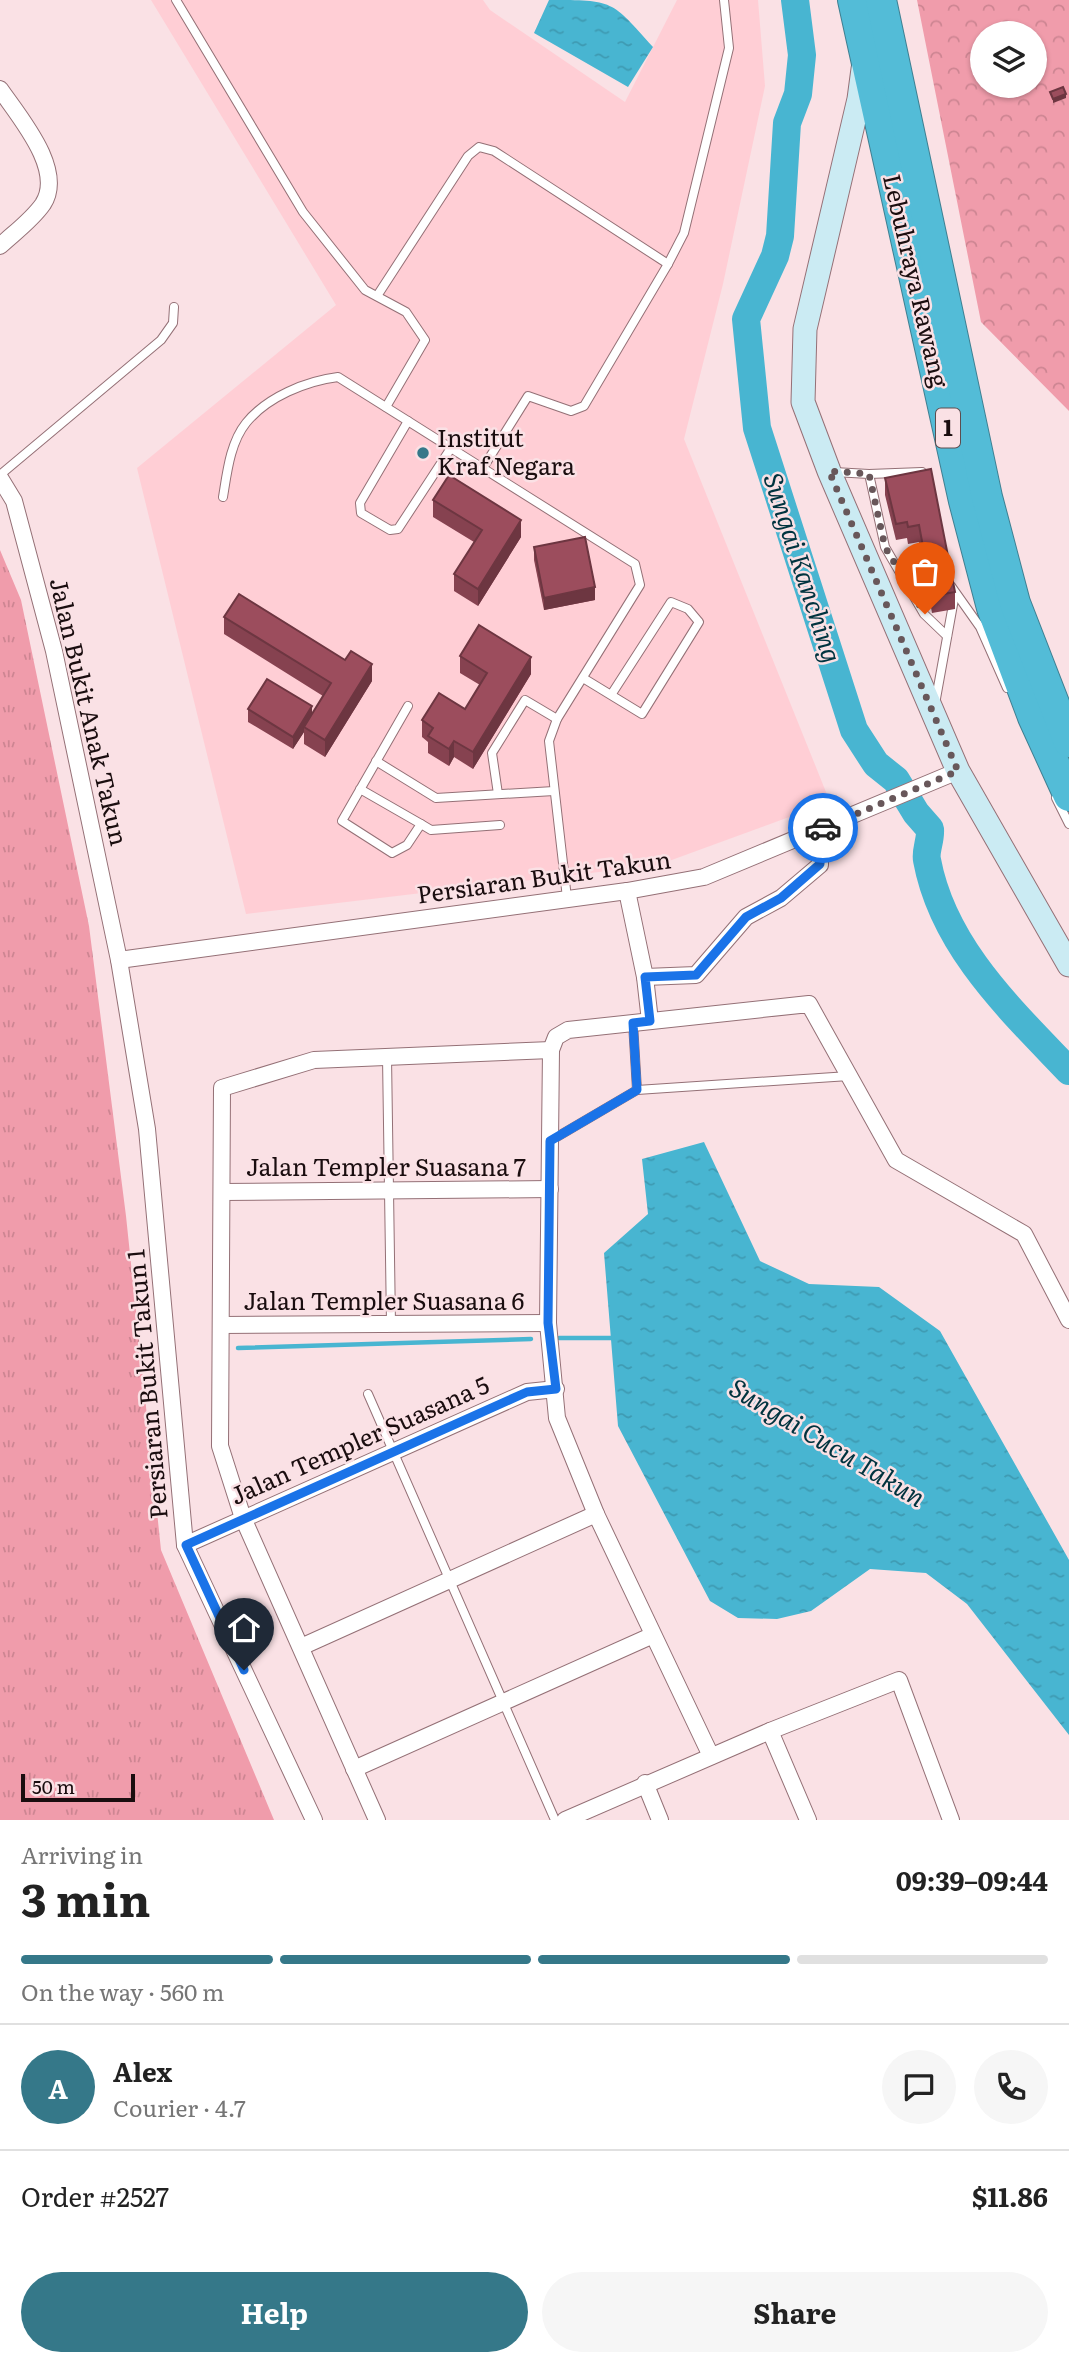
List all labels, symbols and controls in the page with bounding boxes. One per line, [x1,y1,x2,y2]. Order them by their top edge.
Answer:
map controls [970,21,1047,98]
button: layers [970,21,1047,98]
street label: Lebuhraya Rawang [876,170,959,391]
road number: 1 [936,408,960,448]
place label: Institut Kraf Negara [437,419,575,482]
marker: Institut Kraf Negara [415,445,431,461]
water label: Sungai Kanching [755,467,853,667]
pin [895,542,955,614]
icon: bag [906,553,944,591]
street label: Jalan Bukit Anak Takun [43,574,138,849]
courier [788,793,858,863]
icon: car [804,809,842,847]
street label: Persiaran Bukit Takun [414,840,673,911]
street label: Jalan Templer Suasana 7 [246,1148,526,1183]
street label: Persiaran Bukit Takun 1 [116,1248,175,1521]
street label: Jalan Templer Suasana 6 [244,1282,524,1317]
street label: Jalan Templer Suasana 5 [224,1366,494,1512]
water label: Sungai Cucu Takun [723,1367,934,1515]
pin [214,1598,274,1670]
icon: home [225,1609,263,1647]
scale bar [21,1771,135,1803]
text: 50 m [32,1772,75,1800]
text: Arriving in [21,1837,143,1871]
text: 09:39–09:44 [896,1860,1048,1899]
text: 3 min [21,1863,151,1931]
text: On the way · 560 m [21,1974,224,2008]
button: chat [882,2050,956,2124]
button: phone [974,2050,1048,2124]
text: Alex [113,2051,172,2090]
text: A [48,2068,68,2107]
text: Courier · 4.7 [113,2090,246,2124]
text: Order #2527 [21,2176,169,2215]
text: $11.86 [972,2176,1048,2215]
button: Help [21,2272,528,2352]
button: Share [542,2272,1048,2352]

